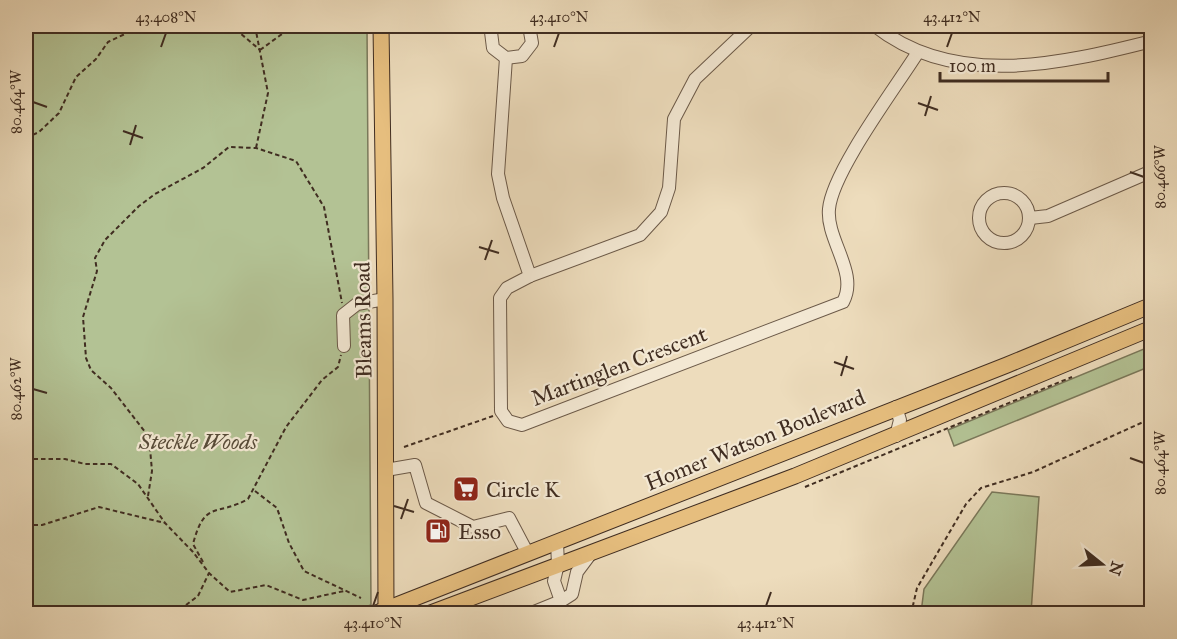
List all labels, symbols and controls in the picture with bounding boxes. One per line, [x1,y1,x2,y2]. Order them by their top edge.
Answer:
text: 43.408°N [136,8,197,26]
text: 43.410°N [530,8,589,26]
text: 43.412°N [923,8,981,26]
scale bar [940,45,1108,83]
text: 100 m [949,55,996,77]
text: 80.464°W [7,69,25,134]
text: 80.466°W [1151,145,1169,209]
street label: Bleams Road [348,261,378,379]
street label: Martinglen Crescent [527,320,711,412]
text: 80.462°W [7,357,25,421]
street label: Homer Watson Boulevard [641,384,869,496]
park label: Steckle Woods [138,428,258,455]
text: 80.464°W [1151,430,1169,495]
supermarket icon: Circle K [451,474,481,504]
place label: Circle K [486,476,561,503]
fuel station icon: Esso [423,516,453,546]
place label: Esso [458,518,501,545]
north arrow [1072,534,1132,594]
text: N [1105,559,1127,578]
text: 43.410°N [344,614,403,632]
text: 43.412°N [737,614,795,632]

